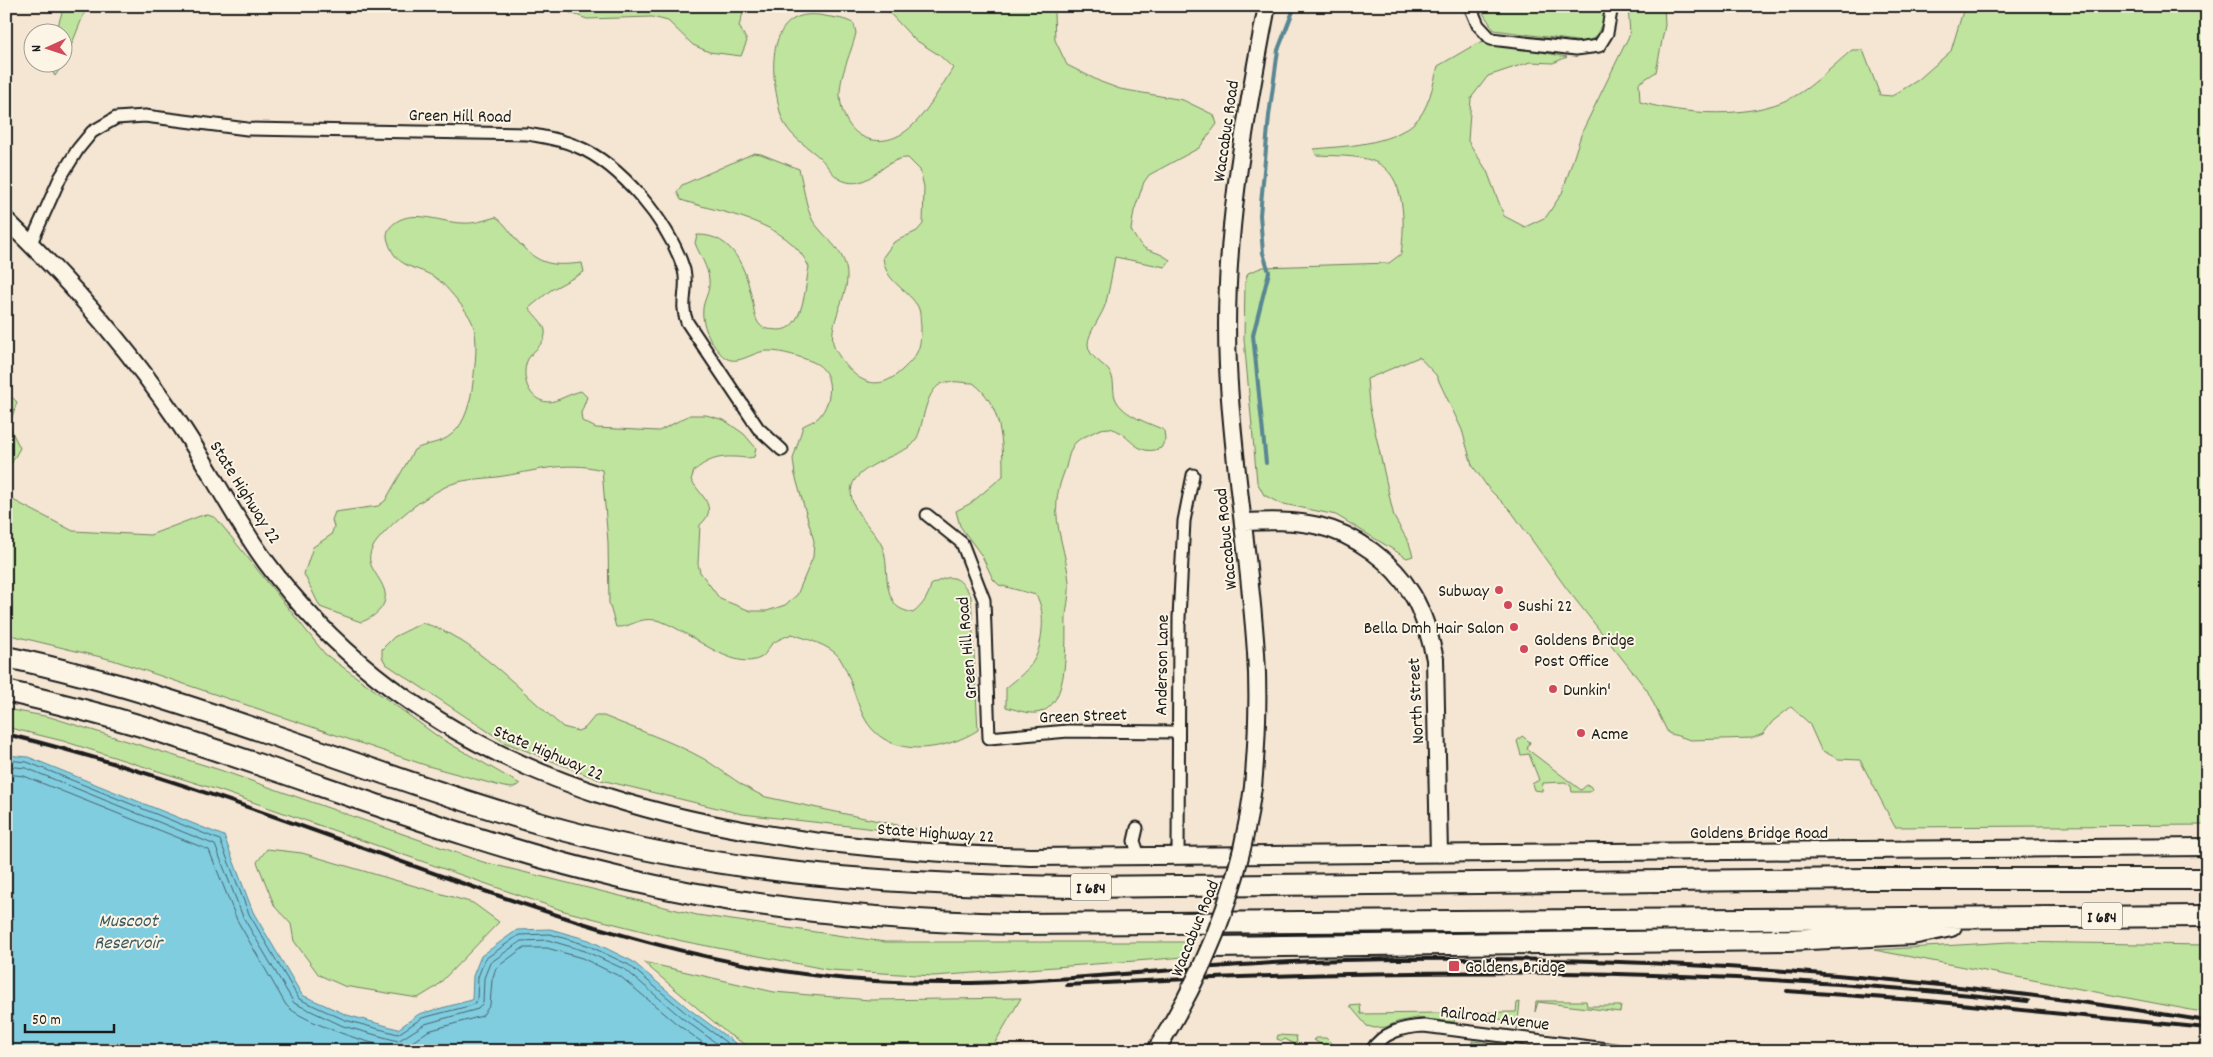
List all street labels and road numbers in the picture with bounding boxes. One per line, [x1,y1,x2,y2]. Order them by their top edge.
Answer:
street label: Waccabuc Road [1208,79,1247,184]
street label: Green Hill Road [408,104,512,131]
street label: State Highway 22 [202,437,286,550]
street label: Waccabuc Road [1210,487,1245,591]
street label: Green Hill Road [952,595,985,700]
street label: Anderson Lane [1150,614,1177,716]
street label: North Street [1403,657,1432,745]
street label: Green Street [1039,703,1128,732]
street label: State Highway 22 [489,720,607,789]
street label: State Highway 22 [876,818,995,851]
street label: Goldens Bridge Road [1690,822,1828,847]
road number: I 684 [1071,874,1111,900]
street label: Waccabuc Road [1166,877,1227,981]
road number: I 684 [2082,902,2122,929]
street label: Railroad Avenue [1439,1000,1551,1039]

